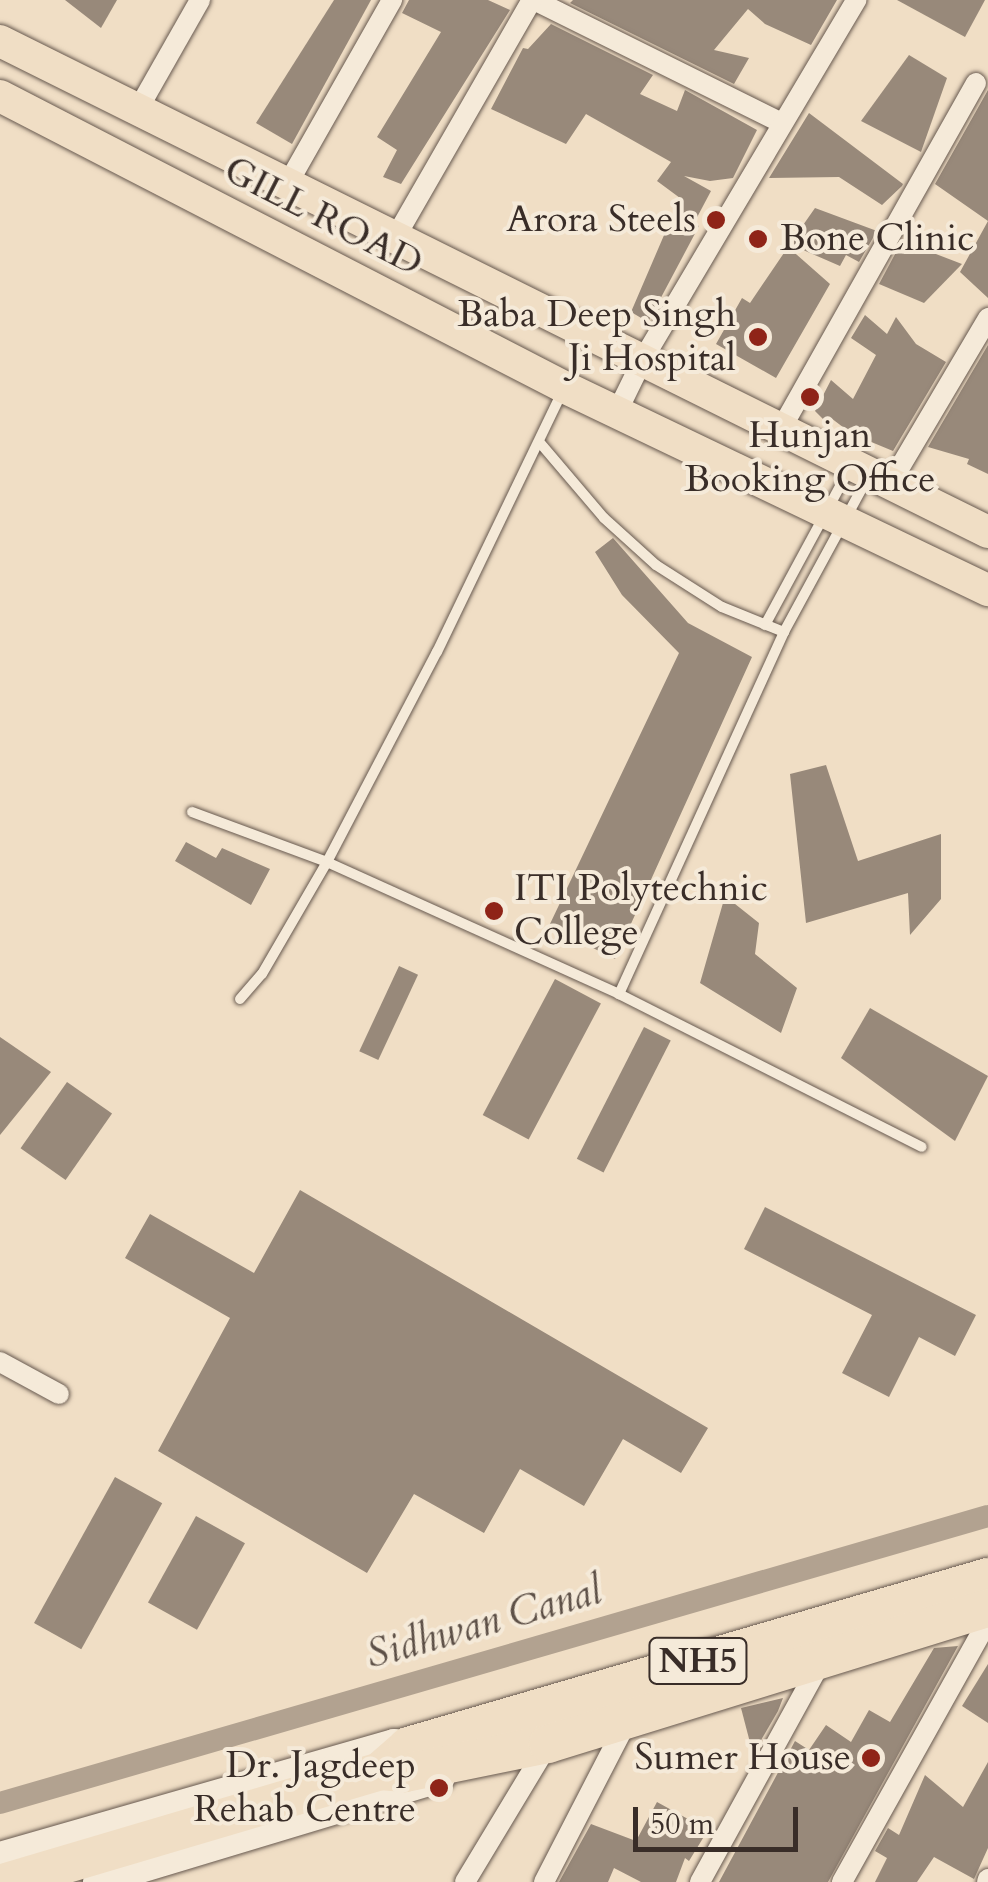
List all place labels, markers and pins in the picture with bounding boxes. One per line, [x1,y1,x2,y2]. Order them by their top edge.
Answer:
place label: Arora Steels [506,197,696,243]
marker: Arora Steels [705,209,727,231]
place label: Bone Clinic [780,216,974,262]
marker: Bone Clinic [745,226,771,252]
place label: Baba Deep Singh Ji Hospital [457,292,736,382]
marker: Baba Deep Singh Ji Hospital [745,324,771,350]
marker: Hunjan Booking Office [799,386,821,408]
place label: Hunjan Booking Office [684,413,936,502]
place label: ITI Polytechnic College [514,866,768,956]
marker: ITI Polytechnic College [483,900,505,922]
place label: Sumer House [635,1735,851,1781]
place label: Dr. Jagdeep Rehab Centre [194,1743,416,1832]
marker: Sumer House [860,1747,882,1769]
marker: Dr. Jagdeep Rehab Centre [426,1775,452,1801]

